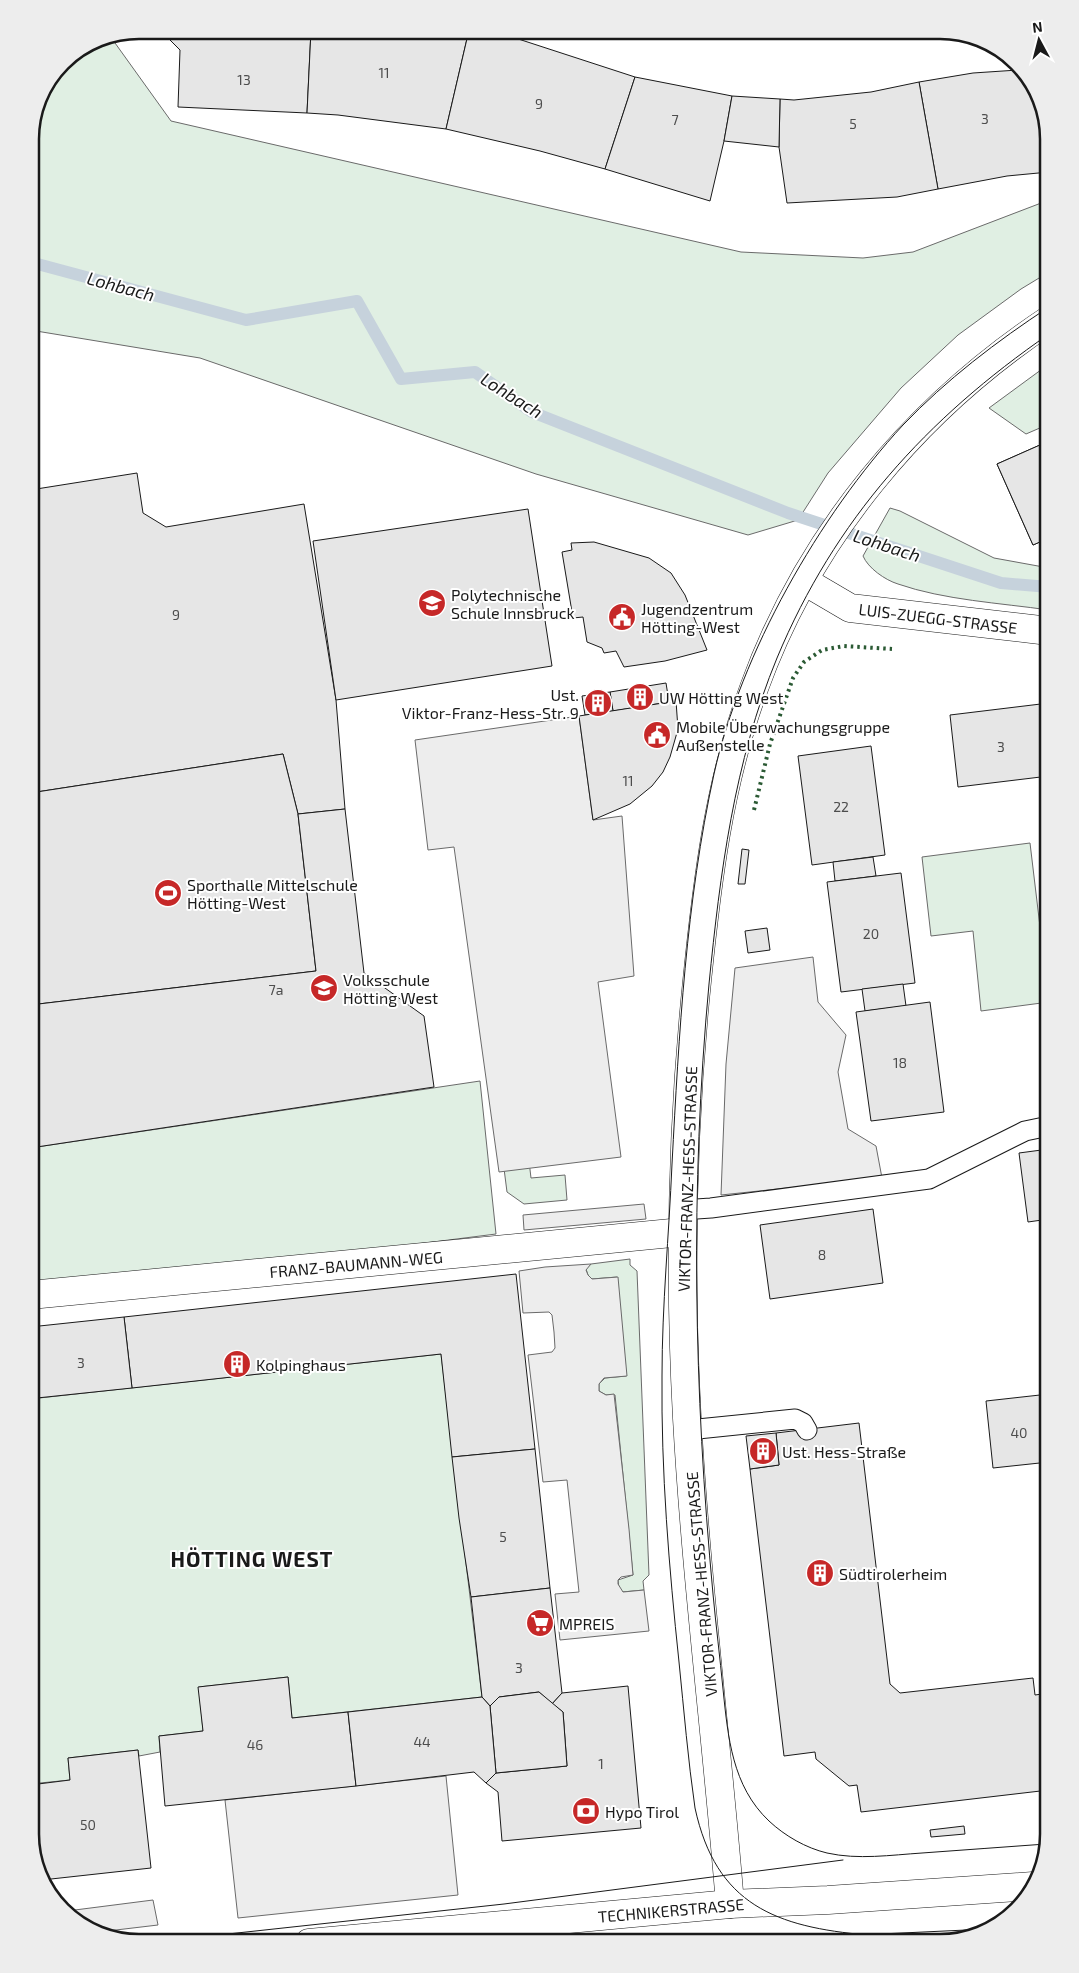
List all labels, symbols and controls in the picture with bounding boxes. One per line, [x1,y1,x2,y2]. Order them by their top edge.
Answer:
north arrow [1014,15,1064,65]
text: N [1031,18,1043,36]
house number: 11 [378,64,390,81]
house number: 13 [237,71,251,88]
house number: 9 [535,95,543,112]
house number: 3 [981,110,989,127]
house number: 7 [671,111,679,128]
house number: 5 [849,115,857,132]
water label: Lohbach [85,266,157,306]
water label: Lohbach [477,367,547,423]
water label: Lohbach [851,524,923,566]
place label: Polytechnische Schule Innsbruck [451,585,575,622]
school or university icon: Polytechnische Schule Innsbruck [417,588,447,618]
place label: Jugendzentrum Hötting-West [641,599,753,636]
street label: LUIS-ZUEGG-STRASSE [858,599,1018,637]
public building icon: Jugendzentrum Hötting-West [607,602,637,632]
house number: 9 [172,606,180,623]
building icon: UW Hötting West [625,682,655,712]
place label: Ust. Viktor-Franz-Hess-Str. 9 [402,685,579,722]
building icon: Ust. Viktor-Franz-Hess-Str. 9 [583,688,613,718]
place label: UW Hötting West [659,688,783,707]
place label: Mobile Überwachungsgruppe Außenstelle [676,717,890,754]
public building icon: Mobile Überwachungsgruppe Außenstelle [642,720,672,750]
house number: 3 [997,738,1005,755]
house number: 11 [622,772,634,789]
house number: 22 [833,798,849,815]
place label: Sporthalle Mittelschule Hötting-West [187,875,358,912]
sports icon: Sporthalle Mittelschule Hötting-West [153,878,183,908]
house number: 20 [863,925,879,942]
place label: Volksschule Hötting West [343,970,438,1007]
school or university icon: Volksschule Hötting West [309,973,339,1003]
house number: 7a [269,981,283,998]
house number: 18 [893,1054,907,1071]
street label: VIKTOR-FRANZ-HESS-STRASSE [674,1066,700,1292]
house number: 8 [818,1246,826,1263]
street label: FRANZ-BAUMANN-WEG [268,1247,444,1281]
building icon: Kolpinghaus [222,1349,252,1379]
house number: 3 [77,1354,85,1371]
place label: Kolpinghaus [256,1355,346,1374]
house number: 40 [1010,1424,1028,1441]
building icon: Ust. Hess-Straße [748,1436,778,1466]
place label: Ust. Hess-Straße [782,1442,906,1461]
street label: VIKTOR-FRANZ-HESS-STRASSE [682,1471,720,1697]
house number: 5 [499,1528,507,1545]
district label: HÖTTING WEST [171,1546,333,1571]
building icon: Südtirolerheim [805,1558,835,1588]
place label: Südtirolerheim [839,1564,947,1583]
supermarket icon: MPREIS [525,1608,555,1638]
place label: MPREIS [559,1614,615,1633]
house number: 3 [515,1659,523,1676]
house number: 44 [413,1733,431,1750]
house number: 46 [247,1736,263,1753]
house number: 1 [598,1755,604,1772]
bank icon: Hypo Tirol [571,1796,601,1826]
place label: Hypo Tirol [605,1802,679,1821]
house number: 50 [80,1816,96,1833]
street label: TECHNIKERSTRASSE [597,1894,745,1926]

